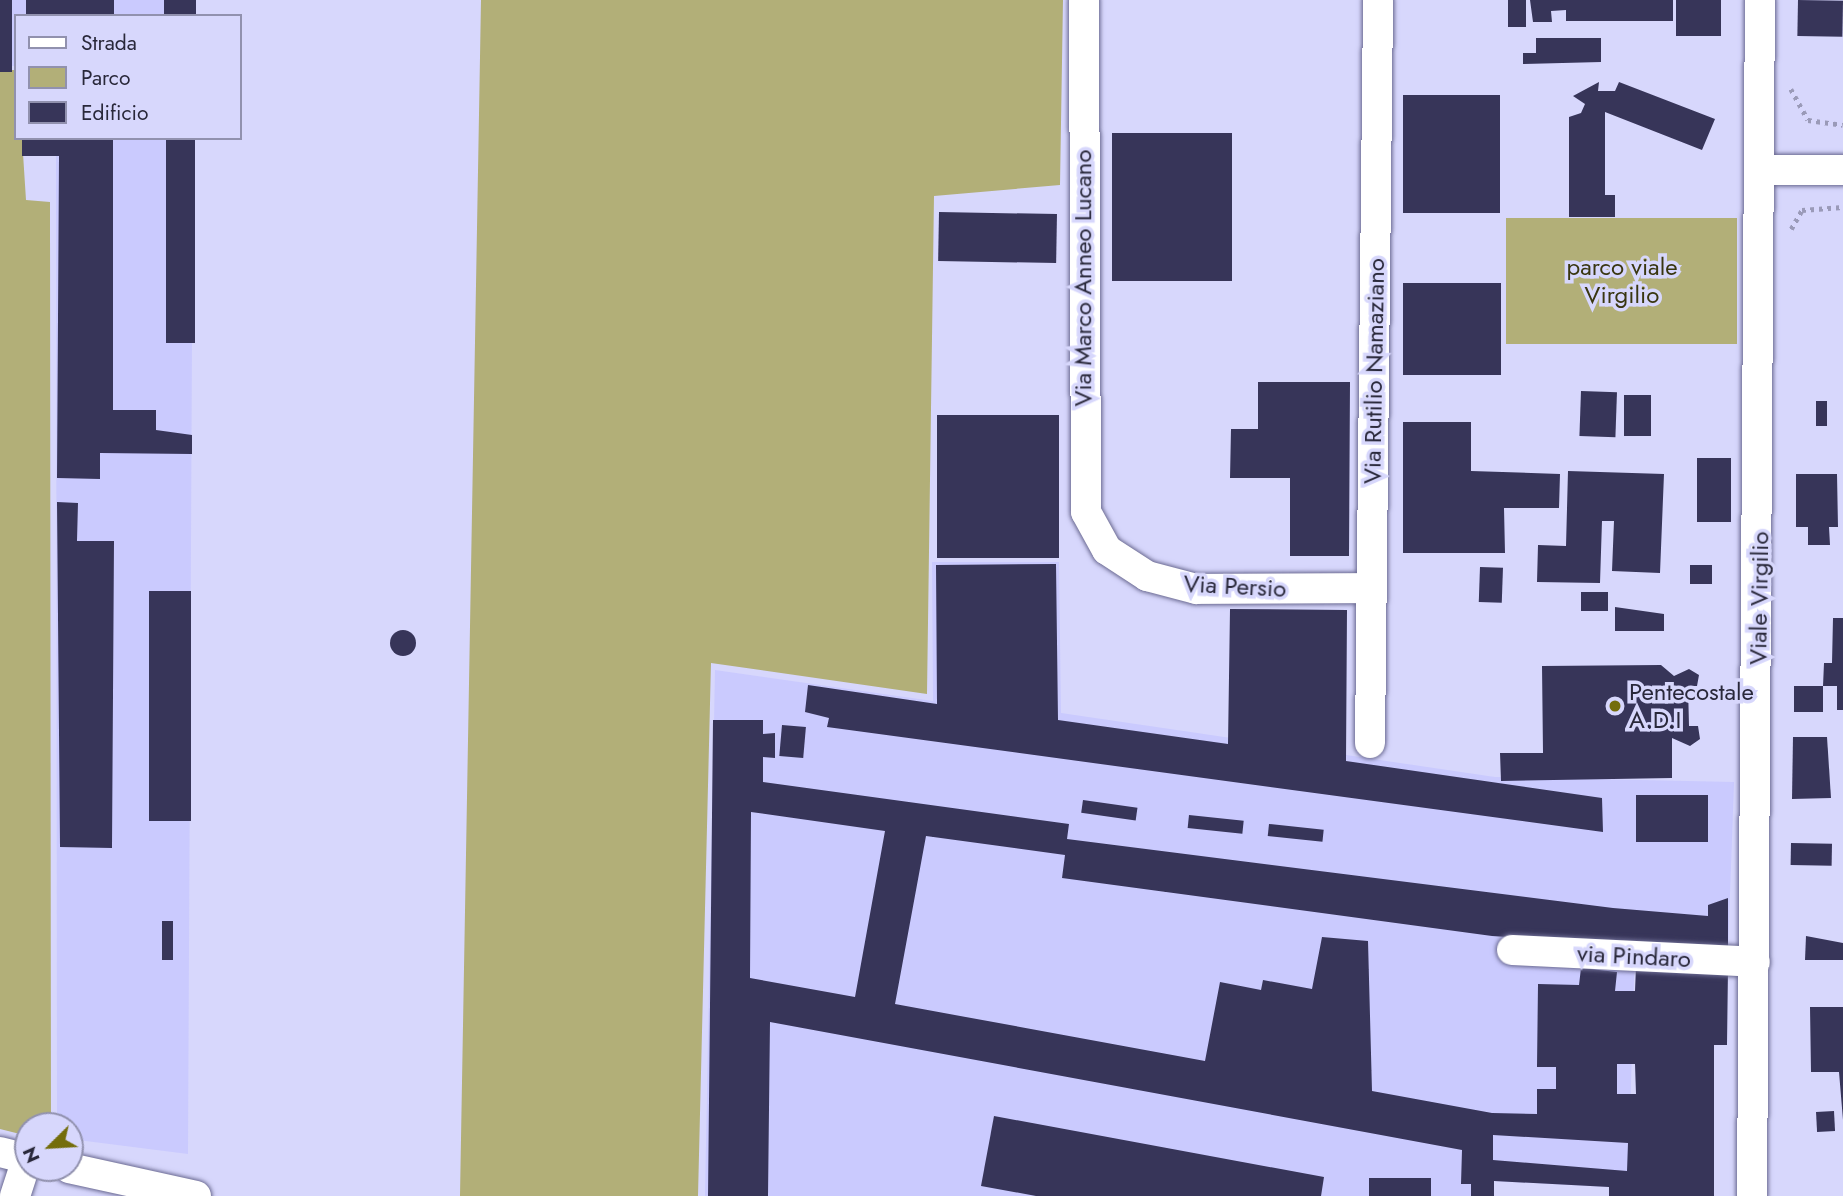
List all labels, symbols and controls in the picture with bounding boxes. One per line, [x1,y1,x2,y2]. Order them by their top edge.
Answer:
legend [14,14,242,140]
text: Strada [81,28,137,58]
text: Parco [81,63,130,93]
text: Edificio [81,98,148,128]
street label: Via Marco Anneo Lucano [1069,150,1097,406]
park label: parco viale Virgilio [1566,253,1678,309]
street label: Via Rutilio Namaziano [1358,258,1390,484]
street label: Viale Virgilio [1743,531,1775,665]
street label: Via Persio [1183,569,1287,603]
place label: Pentecostale A.D.I [1629,678,1754,734]
marker: Pentecostale A.D.I [1607,698,1623,714]
street label: via Pindaro [1576,939,1692,973]
north arrow [14,1112,84,1182]
text: N [16,1143,47,1167]

